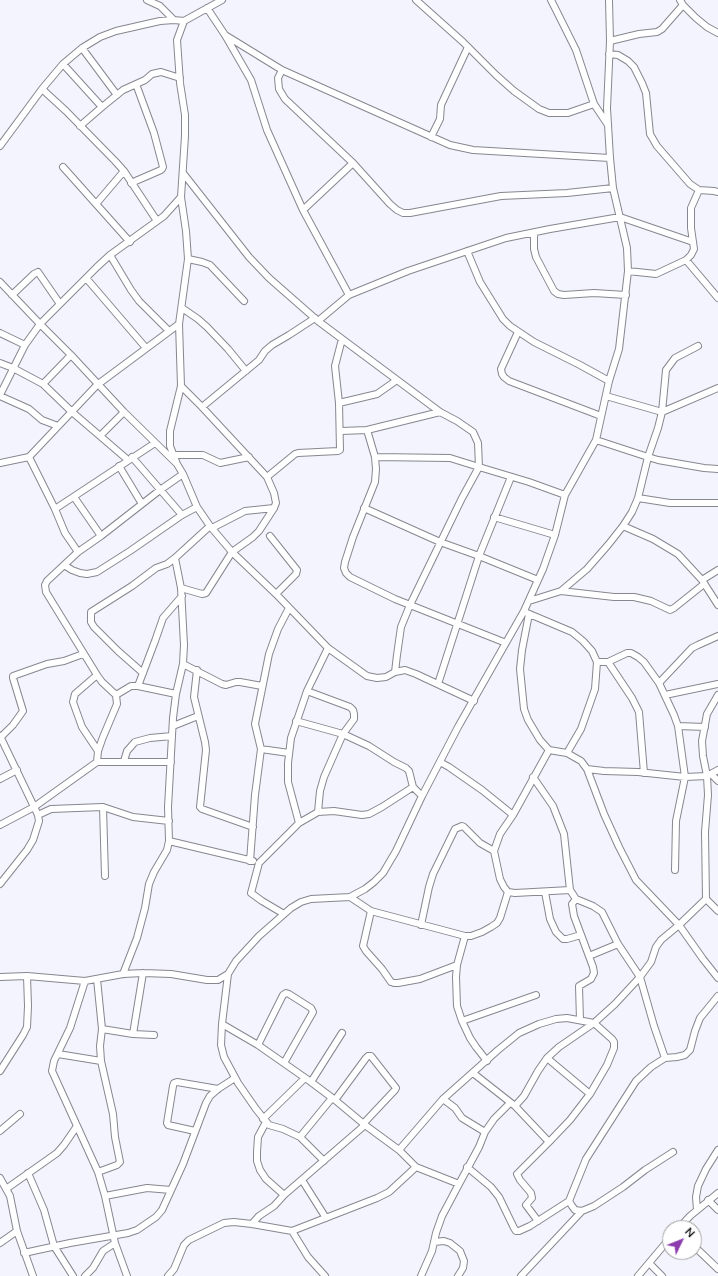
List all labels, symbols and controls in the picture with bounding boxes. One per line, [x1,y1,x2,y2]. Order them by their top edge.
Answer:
north arrow [662,1220,702,1260]
text: N [682,1225,698,1240]

